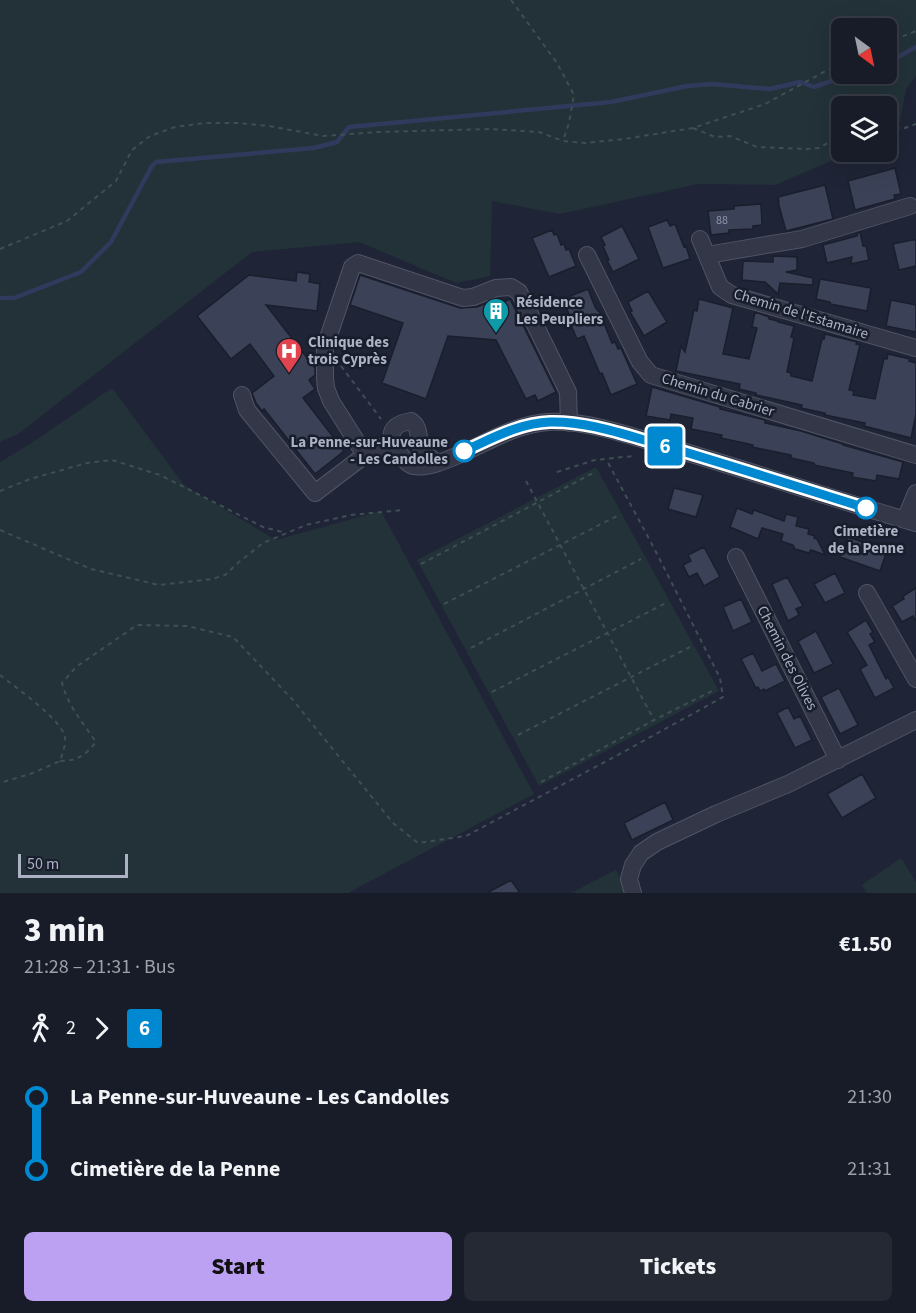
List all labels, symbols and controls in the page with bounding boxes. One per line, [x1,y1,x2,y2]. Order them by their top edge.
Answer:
north arrow [831,18,897,84]
map controls [831,18,897,162]
button: layers [831,96,897,162]
house number: 88 [716,212,728,229]
street label: Chemin de l'Estamaire [731,283,871,345]
place label: Résidence Les Peupliers [516,292,604,330]
building icon: Résidence Les Peupliers [481,296,511,334]
place label: Clinique des trois Cyprès [308,332,389,370]
hospital icon: Clinique des trois Cyprès [274,336,304,374]
street label: Chemin du Cabrier [659,368,778,422]
line badge: 6 [646,426,684,466]
text: 6 [659,431,671,461]
place label: La Penne-sur-Huveaune - Les Candolles [290,432,448,470]
marker: La Penne-sur-Huveaune - Les Candolles [453,440,475,462]
marker: Cimetière de la Penne [855,497,877,519]
place label: Cimetière de la Penne [828,521,904,559]
street label: Chemin des Olives [752,602,822,714]
scale bar [18,851,128,878]
text: 50 m [27,853,59,875]
text: 3 min [24,907,105,954]
text: €1.50 [839,928,892,960]
text: 21:28 – 21:31 · Bus [24,953,175,981]
icon: walk [24,1012,57,1045]
icon: forward [85,1012,118,1045]
text: 6 [139,1013,150,1043]
text: 2 [66,1014,76,1042]
text: La Penne-sur-Huveaune - Les Candolles [70,1081,449,1113]
text: 21:30 [847,1083,892,1111]
text: Cimetière de la Penne [70,1153,280,1185]
text: 21:31 [847,1155,892,1183]
button: Start [24,1232,452,1301]
button: Tickets [464,1232,892,1301]

